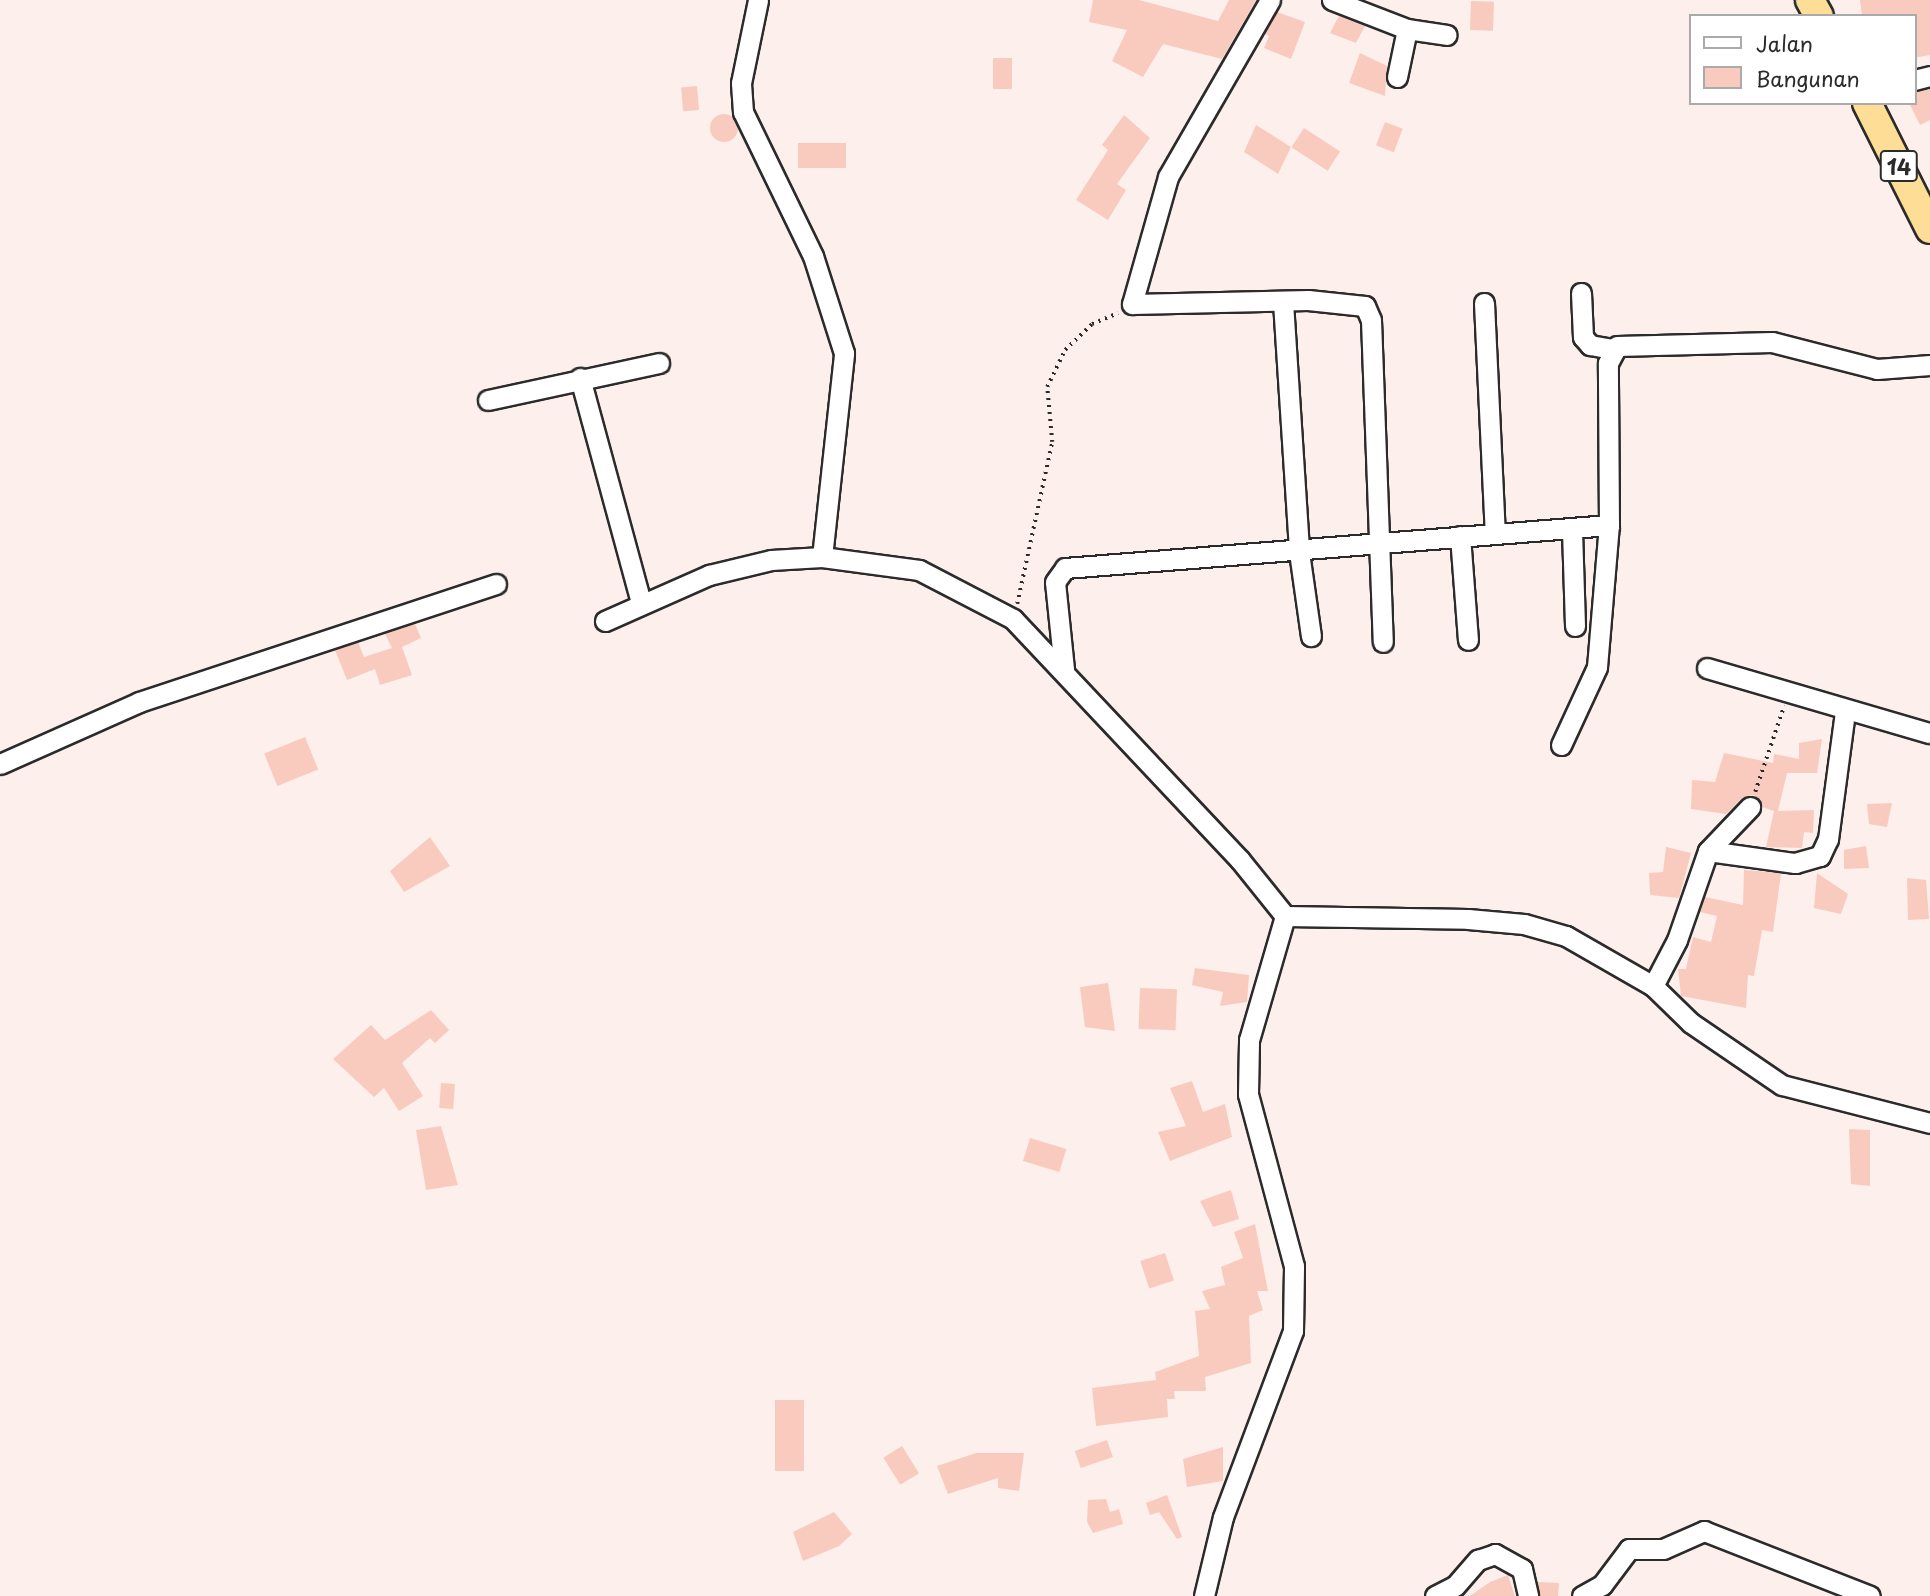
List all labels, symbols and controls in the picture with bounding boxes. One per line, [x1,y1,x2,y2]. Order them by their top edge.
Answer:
legend [1688,14,1916,105]
text: Jalan [1756,27,1813,59]
text: Bangunan [1756,62,1860,94]
road number: 14 [1880,148,1918,184]

